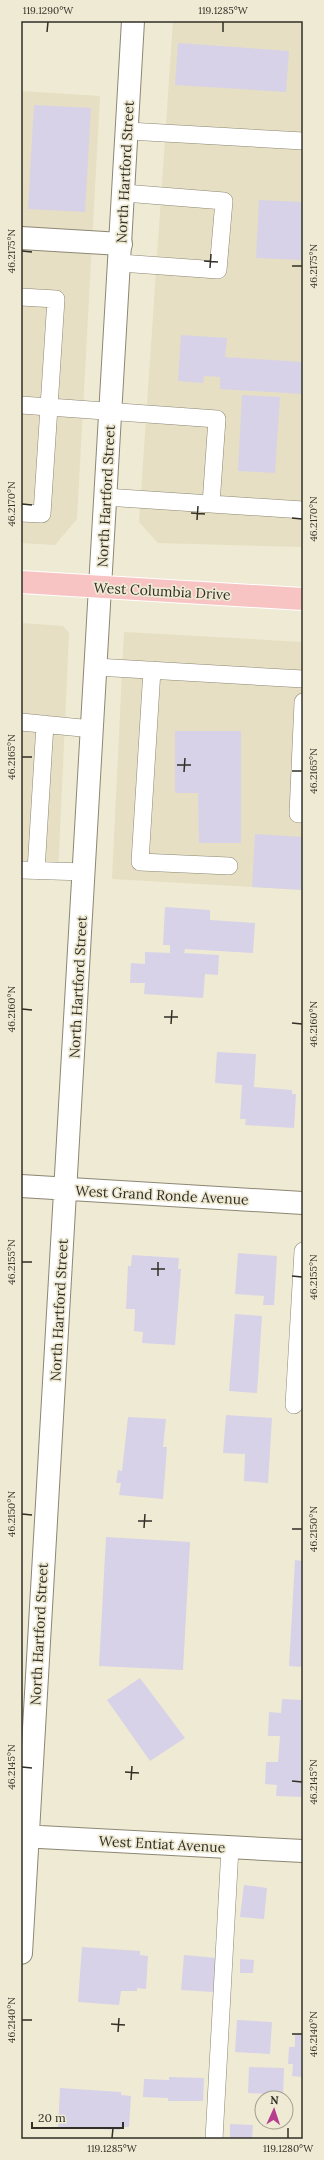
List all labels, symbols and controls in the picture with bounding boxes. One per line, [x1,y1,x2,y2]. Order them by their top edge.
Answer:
text: 119.1290°W [23,4,74,17]
text: 119.1285°W [198,4,249,17]
street label: North Hartford Street [112,100,138,244]
text: 46.2175°N [5,228,18,273]
text: 46.2175°N [307,243,320,288]
street label: North Hartford Street [93,424,119,568]
text: 46.2170°N [5,481,18,527]
text: 46.2170°N [307,496,320,542]
street label: West Columbia Drive [93,578,231,604]
text: 46.2165°N [5,734,18,780]
text: 46.2165°N [307,748,320,794]
street label: North Hartford Street [65,915,91,1059]
text: 46.2160°N [5,985,18,1032]
text: 46.2160°N [307,1000,320,1047]
street label: West Grand Ronde Avenue [75,1181,250,1209]
street label: North Hartford Street [46,1238,72,1382]
text: 46.2155°N [5,1239,18,1285]
text: 46.2155°N [307,1254,320,1300]
text: 46.2150°N [5,1491,18,1537]
text: 46.2150°N [307,1506,320,1552]
street label: North Hartford Street [26,1562,52,1706]
text: 46.2145°N [5,1744,18,1790]
text: 46.2145°N [307,1759,320,1805]
street label: West Entiat Avenue [98,1832,226,1856]
text: 46.2140°N [5,1997,18,2043]
text: 46.2140°N [307,2011,320,2057]
north arrow [254,2090,294,2130]
text: N [270,2093,280,2107]
scale bar [32,2104,123,2130]
text: 20 m [38,2110,66,2125]
text: 119.1285°W [87,2142,138,2155]
text: 119.1280°W [263,2142,314,2155]

